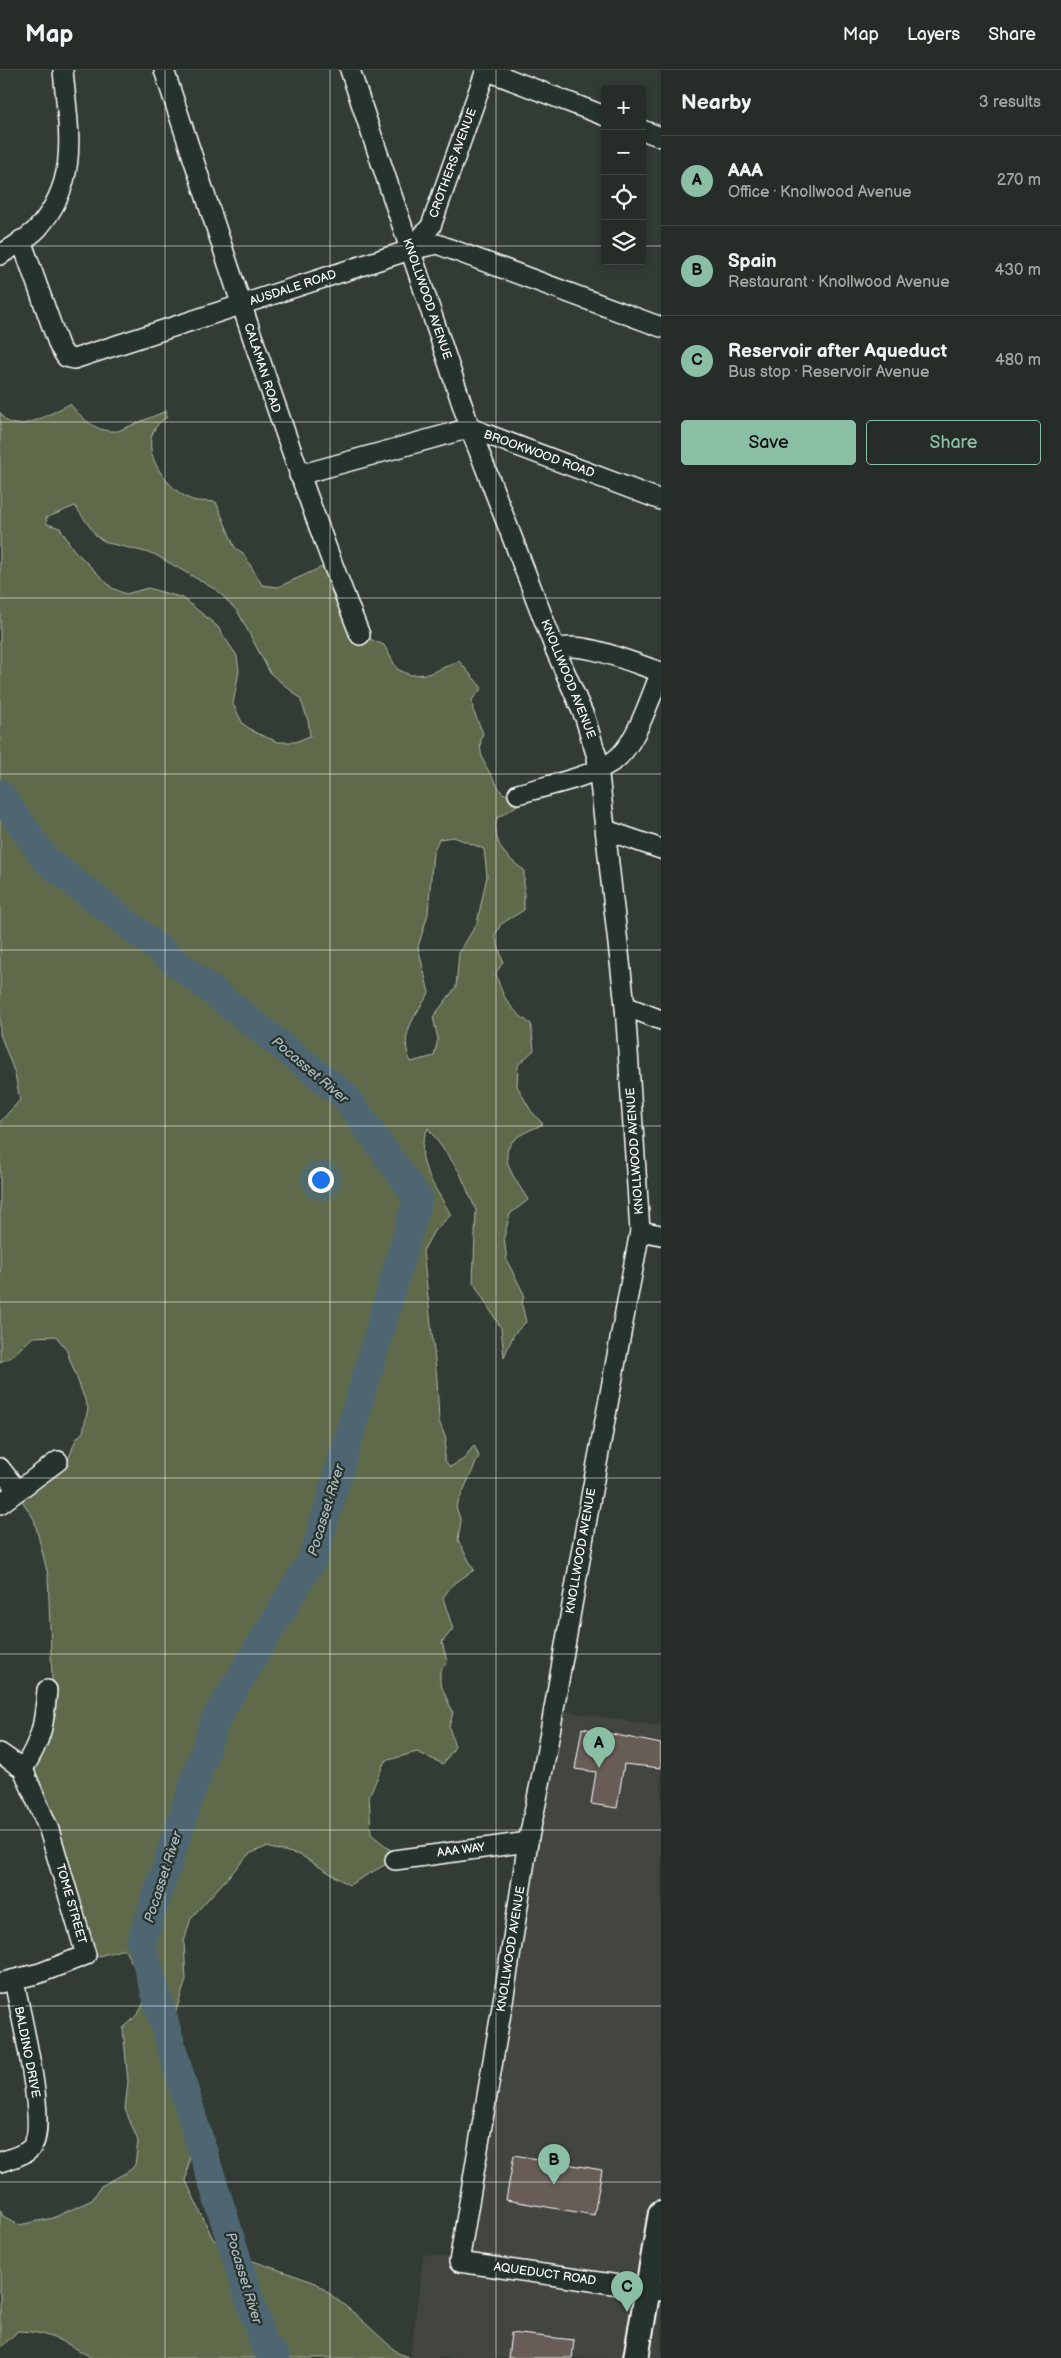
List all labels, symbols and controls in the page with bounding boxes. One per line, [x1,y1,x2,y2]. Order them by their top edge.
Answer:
text: Map [25,20,73,49]
text: Map [843,24,879,45]
text: Layers [907,24,960,45]
text: Share [988,24,1036,45]
map controls [601,85,646,265]
button: + [601,85,646,130]
text: Nearby [681,90,751,115]
text: 3 results [979,93,1041,112]
street label: CROTHERS AVENUE [426,106,480,220]
button: − [601,130,646,175]
text: AAA [728,160,763,183]
text: A [692,171,702,190]
text: 270 m [997,171,1041,190]
button: locate [601,175,646,220]
text: Office · Knollwood Avenue [728,183,912,202]
button: layers [601,220,646,265]
street label: KNOLLWOOD AVENUE [399,236,455,362]
text: Spain [728,250,777,273]
text: B [691,261,703,280]
text: 430 m [994,261,1041,280]
street label: AUSDALE ROAD [248,267,338,309]
text: Restaurant · Knollwood Avenue [728,273,950,292]
street label: CALAMAN ROAD [240,321,284,415]
text: Reservoir after Aqueduct [728,340,947,363]
text: C [691,351,703,370]
text: 480 m [995,351,1041,370]
text: Bus stop · Reservoir Avenue [728,363,929,382]
button: Save [681,420,856,465]
button: Share [866,420,1041,465]
street label: BROOKWOOD ROAD [482,427,597,481]
street label: KNOLLWOOD AVENUE [537,617,599,741]
water label: Pocasset River [268,1033,352,1108]
street label: KNOLLWOOD AVENUE [623,1087,647,1215]
your location [308,1167,334,1193]
water label: Pocasset River [304,1461,348,1558]
street label: KNOLLWOOD AVENUE [563,1487,599,1615]
pin: A [583,1727,615,1768]
water label: Pocasset River [140,1828,186,1925]
street label: AAA WAY [436,1840,487,1860]
street label: TOME STREET [52,1862,90,1947]
street label: KNOLLWOOD AVENUE [494,1885,528,2013]
street label: BALDINO DRIVE [11,2005,43,2099]
pin: B [538,2144,570,2185]
water label: Pocasset River [222,2230,266,2327]
street label: AQUEDUCT ROAD [493,2259,597,2289]
pin: C [611,2271,643,2312]

